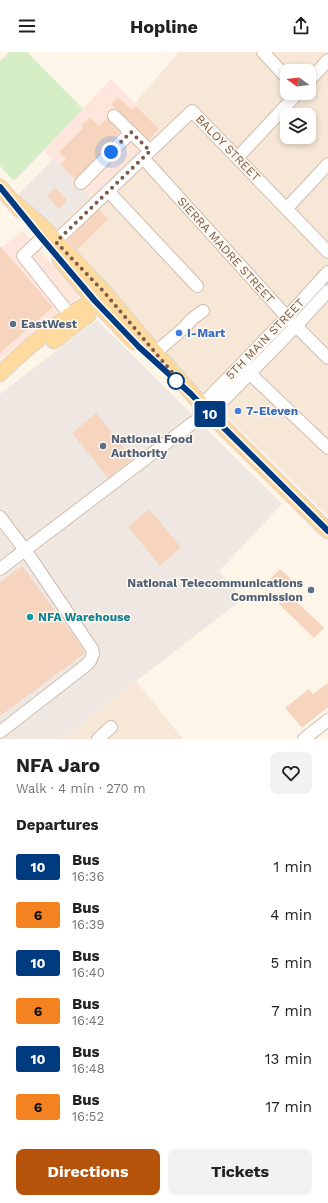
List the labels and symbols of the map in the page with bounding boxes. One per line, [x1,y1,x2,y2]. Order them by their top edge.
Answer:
north arrow [280,64,316,100]
street label: BALOY STREET [193,112,263,184]
your location [101,142,121,162]
street label: SIERRA MADRE STREET [175,194,277,306]
street label: 5TH MAIN STREET [223,296,307,382]
place label: EastWest [21,317,78,331]
marker: EastWest [8,319,18,329]
place label: I-Mart [187,326,226,340]
marker: I-Mart [174,328,184,338]
unlabelled marker [167,372,185,390]
line badge: 10 [192,401,228,427]
place label: 7-Eleven [246,404,298,418]
marker: 7-Eleven [233,406,243,416]
place label: National Food Authority [111,432,193,460]
marker: National Food Authority [98,441,108,451]
place label: National Telecommunications Commission [127,576,304,604]
marker: National Telecommunications Commission [306,585,316,595]
place label: NFA Warehouse [38,610,130,624]
marker: NFA Warehouse [25,612,35,622]

